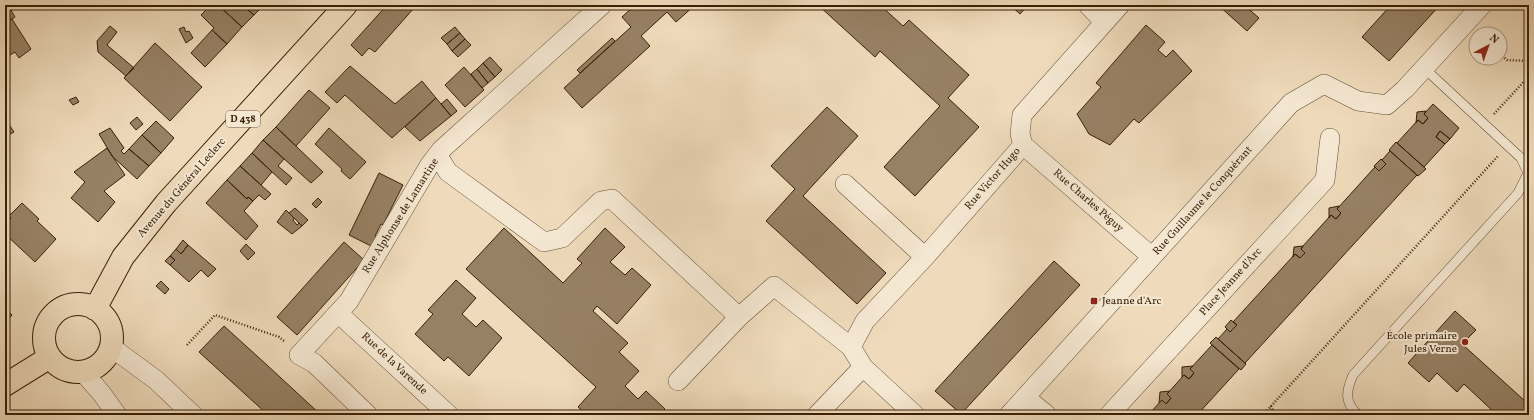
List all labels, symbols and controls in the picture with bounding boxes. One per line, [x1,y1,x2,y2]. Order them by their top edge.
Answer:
north arrow [1468,26,1508,66]
text: N [1486,31,1502,48]
road number: D 438 [226,111,260,127]
street label: Avenue du Général Leclerc [135,135,230,241]
street label: Rue Guillaume le Conquérant [1150,143,1256,259]
street label: Rue Victor Hugo [962,144,1024,214]
street label: Rue Alphonse de Lamartine [359,155,443,277]
street label: Rue Charles Péguy [1049,166,1127,236]
street label: Place Jeanne d'Arc [1196,245,1266,319]
place label: Jeanne d'Arc [1102,294,1161,309]
marker: Jeanne d'Arc [1089,296,1099,306]
street label: Rue de la Varende [358,329,430,399]
place label: École primaire Jules Verne [1386,329,1457,357]
marker: École primaire Jules Verne [1460,337,1470,347]

